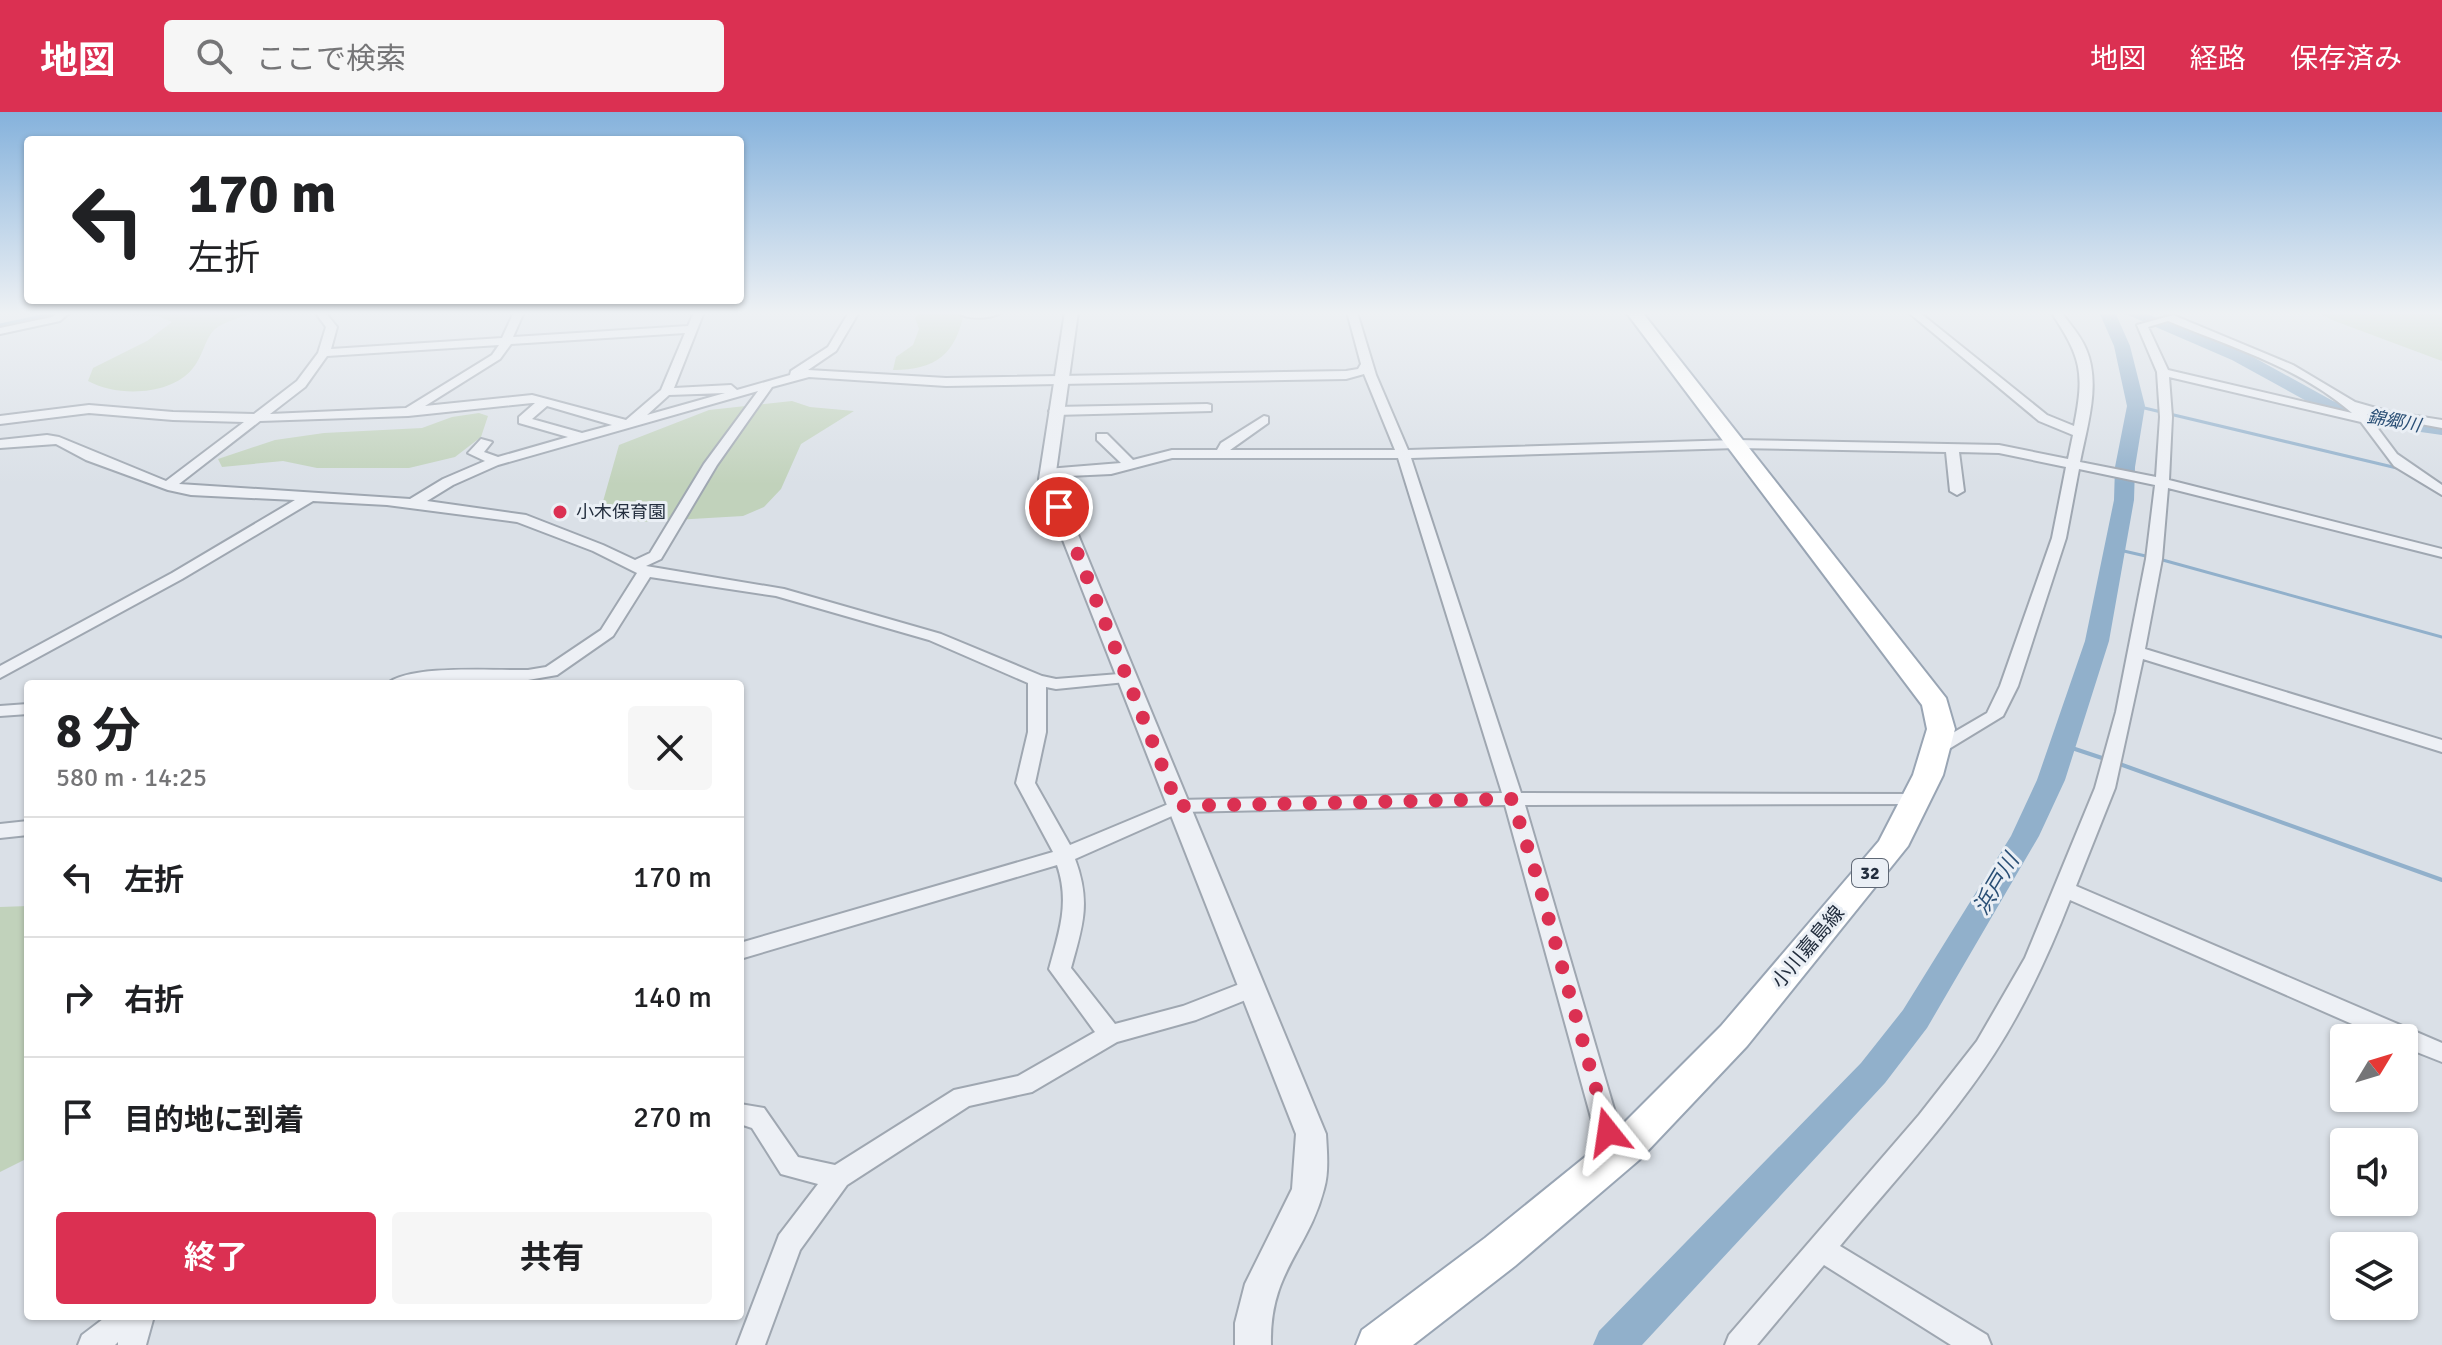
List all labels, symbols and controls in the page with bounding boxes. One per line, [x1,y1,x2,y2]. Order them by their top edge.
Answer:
search box [164,20,724,92]
icon: search [192,34,236,78]
text: 地図 [40,37,116,84]
text: ここで検索 [256,41,406,78]
text: 地図 [2090,42,2146,76]
text: 経路 [2190,42,2246,76]
text: 保存済み [2290,42,2402,76]
text: 170 m [188,159,336,228]
icon: left [56,168,160,272]
text: 左折 [188,236,260,281]
water label: 錦郷川 [2366,405,2424,437]
pin [1025,473,1093,541]
icon: arrive [1037,485,1081,529]
place label: 小木保育園 [576,501,666,523]
marker: 小木保育園 [551,503,569,521]
text: 8 分 [56,702,140,761]
button: close [628,706,712,790]
text: 580 m · 14:25 [56,762,207,794]
water label: 浜戸川 [1967,847,2026,919]
icon: left [56,855,100,899]
text: 170 m [633,859,712,896]
road number: 32 [1852,859,1888,887]
text: 左折 [124,862,184,899]
street label: 小川嘉島線 [1766,901,1850,993]
icon: right [56,975,100,1019]
text: 140 m [633,979,712,1016]
text: 右折 [124,982,184,1019]
north arrow [2330,1024,2418,1112]
map controls [2330,1024,2418,1320]
position arrow [1566,1090,1650,1174]
icon: arrive [56,1095,100,1139]
text: 270 m [633,1099,712,1136]
text: 目的地に到着 [124,1102,304,1139]
button: sound [2330,1128,2418,1216]
button: 終了 [56,1212,376,1304]
button: 共有 [392,1212,712,1304]
button: layers [2330,1232,2418,1320]

